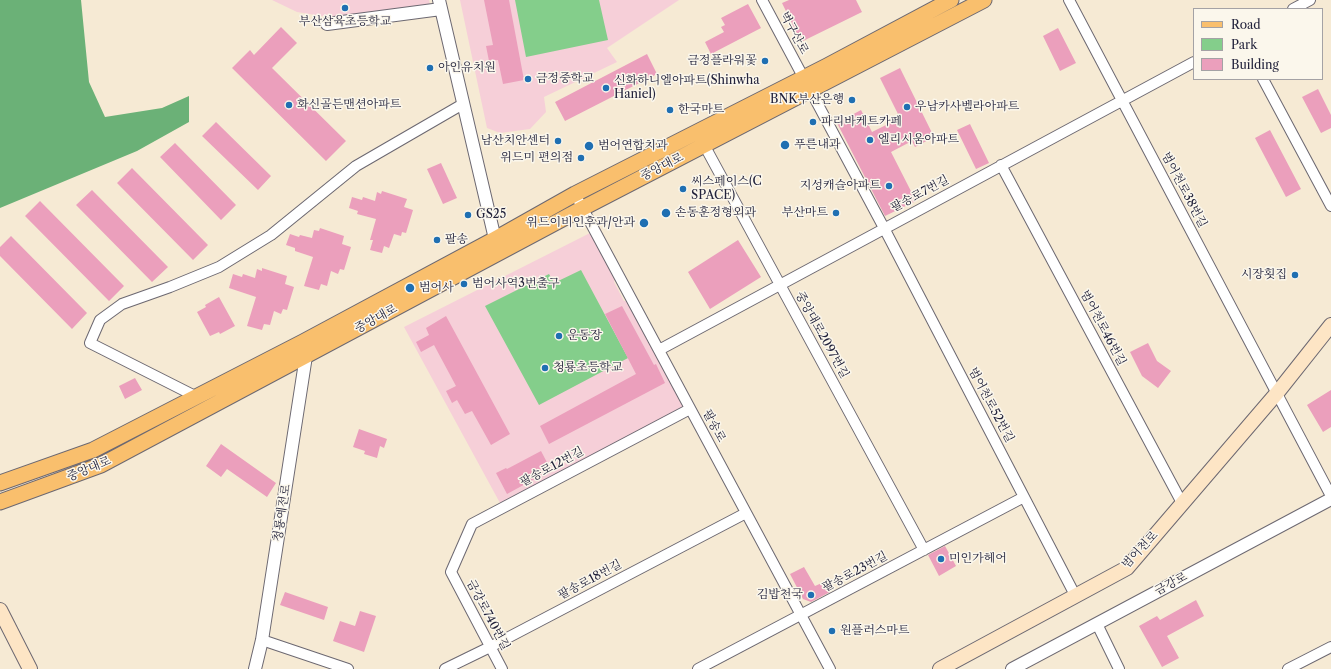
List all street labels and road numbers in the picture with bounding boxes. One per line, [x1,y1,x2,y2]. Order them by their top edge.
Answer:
street label: 벅구산로 [777,9,811,57]
street label: 중앙대로 [638,150,686,184]
street label: 범어천로38번길 [1158,150,1210,230]
street label: 팔송로7번길 [888,173,952,215]
street label: 범어천로46번길 [1077,288,1129,368]
street label: 중앙대로2097번길 [792,289,852,381]
street label: 중앙대로 [352,302,400,336]
street label: 범어천로52번길 [965,365,1017,445]
street label: 팔송로 [699,407,729,445]
street label: 팔송로12번길 [518,444,586,490]
street label: 중앙대로 [65,454,113,484]
street label: 청룡예전로 [270,483,294,543]
street label: 범어천로 [1119,528,1161,572]
street label: 팔송로23번길 [820,549,890,595]
street label: 팔송로18번길 [556,557,624,603]
street label: 금강로 [1152,569,1190,599]
street label: 금강로740번길 [463,577,513,653]

